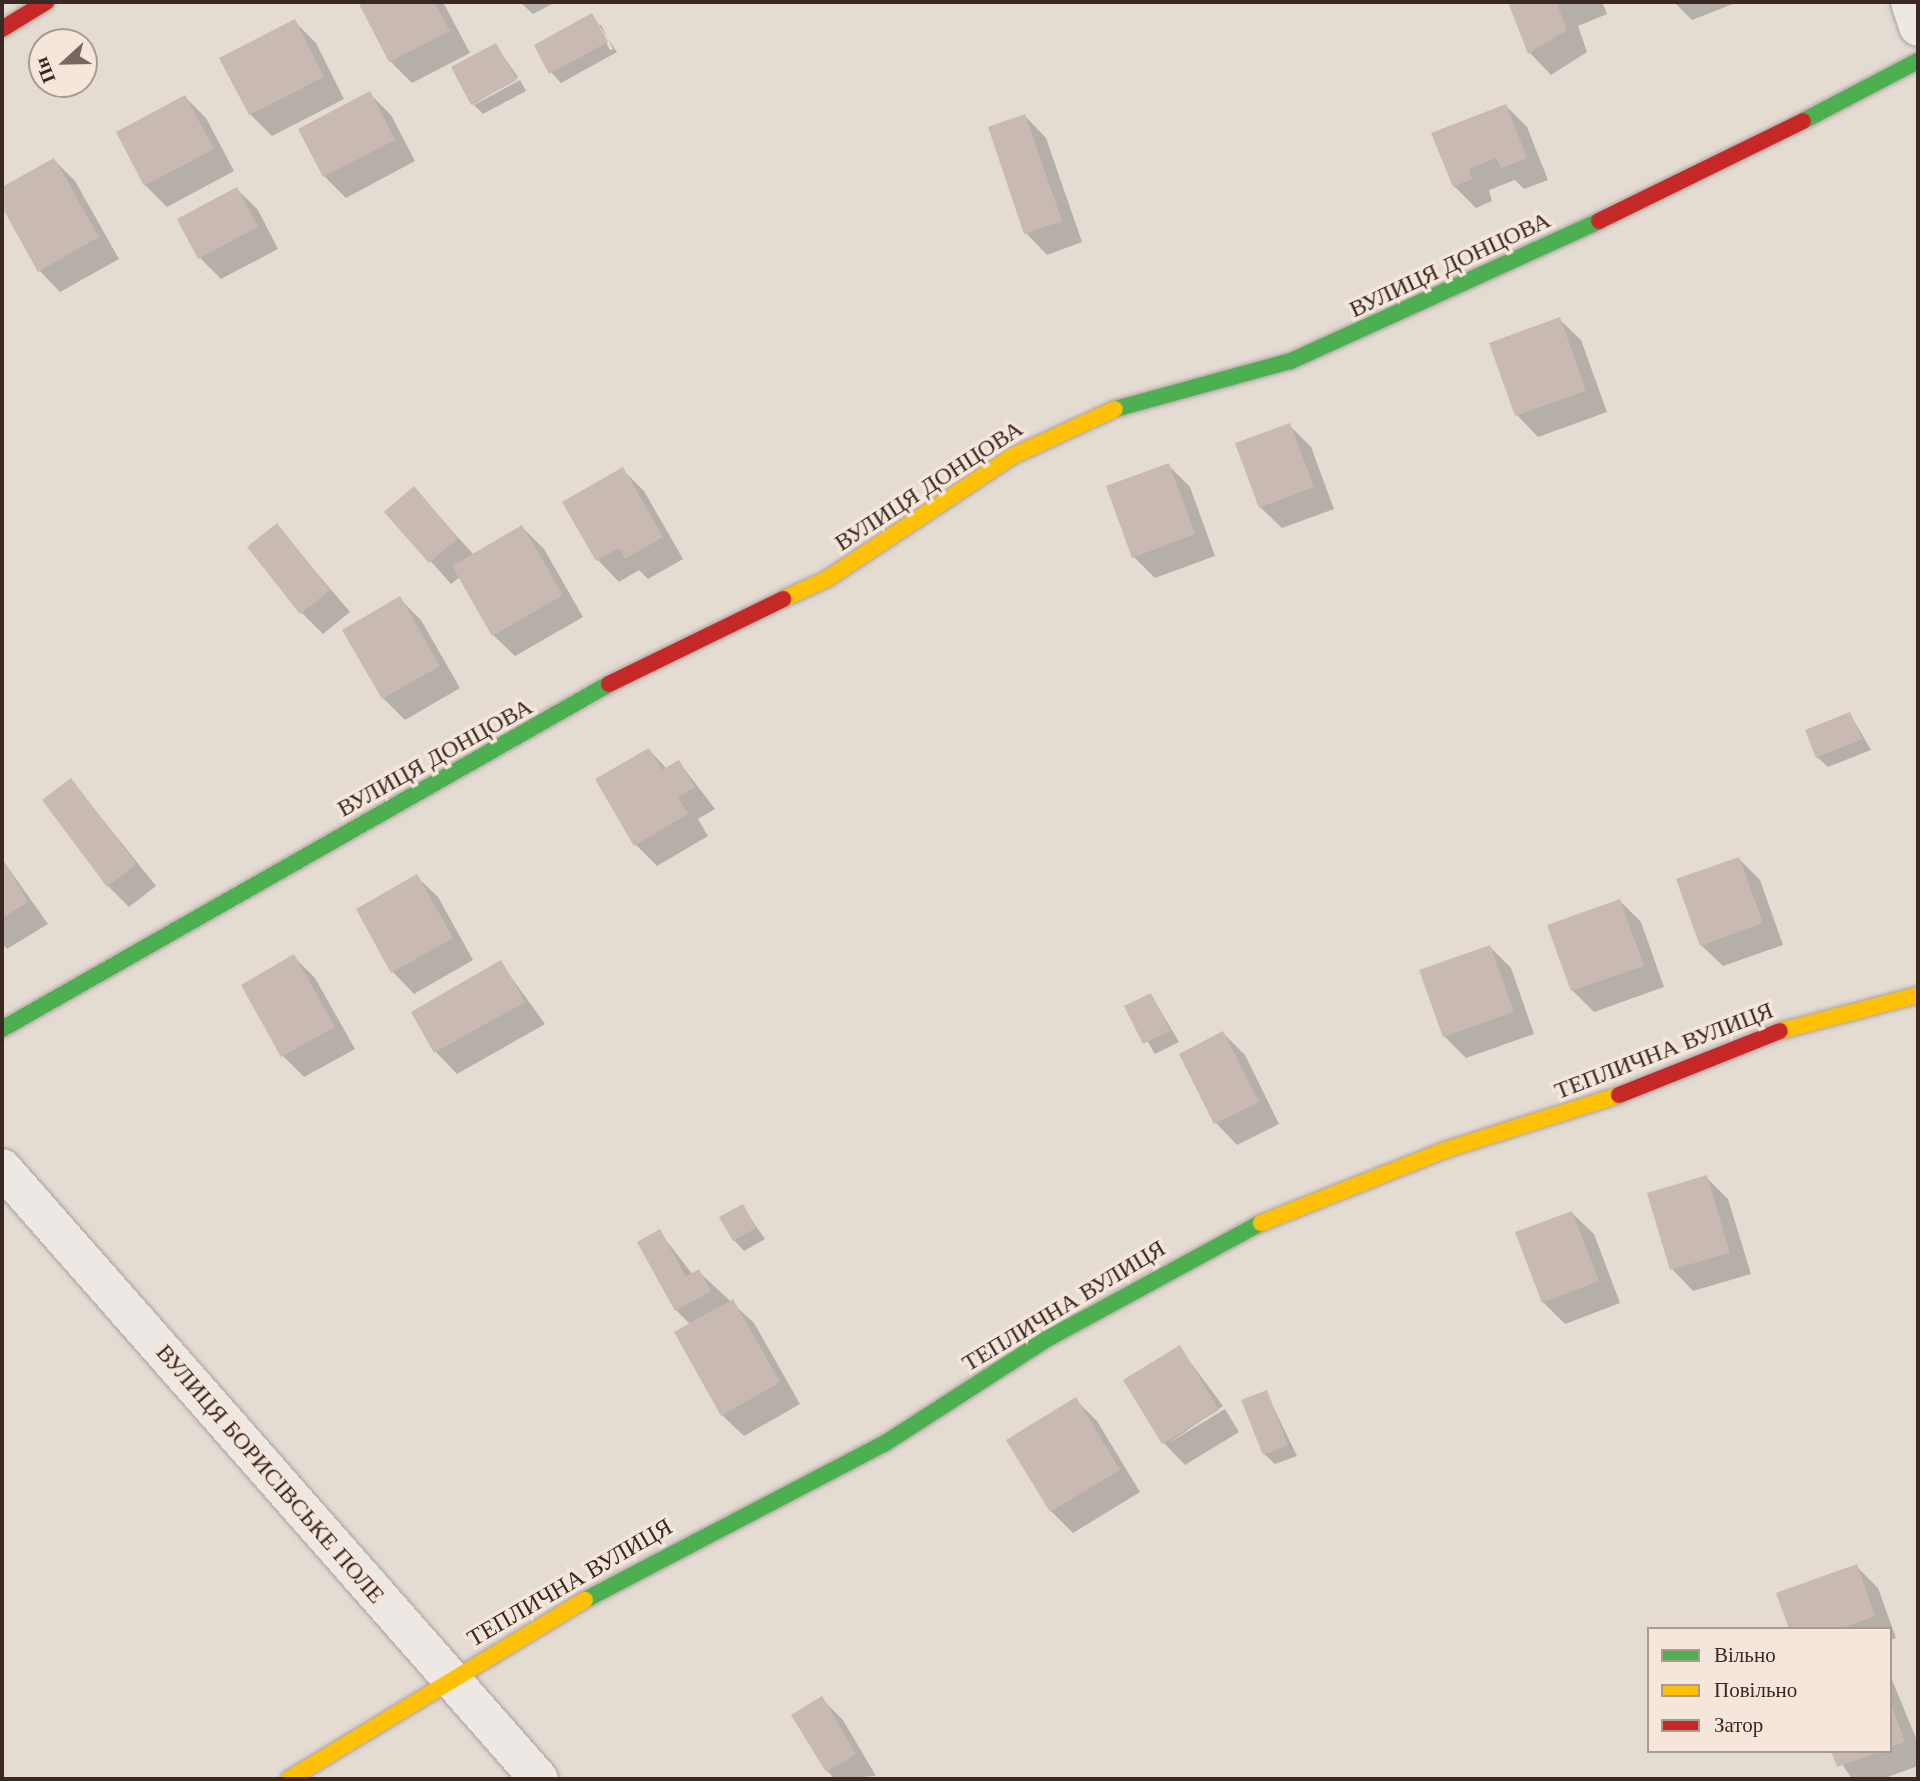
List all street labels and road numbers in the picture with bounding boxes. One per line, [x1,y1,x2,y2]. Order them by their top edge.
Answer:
street label: ВУЛИЦЯ ДОНЦОВА [1345,206,1555,324]
street label: ВУЛИЦЯ ДОНЦОВА [830,414,1028,558]
street label: ВУЛИЦЯ ДОНЦОВА [332,692,538,824]
street label: ТЕПЛИЧНА ВУЛИЦЯ [1551,996,1777,1106]
street label: ТЕПЛИЧНА ВУЛИЦЯ [957,1234,1171,1378]
street label: ВУЛИЦЯ БОРИСІВСЬКЕ ПОЛЕ [150,1339,390,1609]
street label: ТЕПЛИЧНА ВУЛИЦЯ [462,1513,678,1653]

